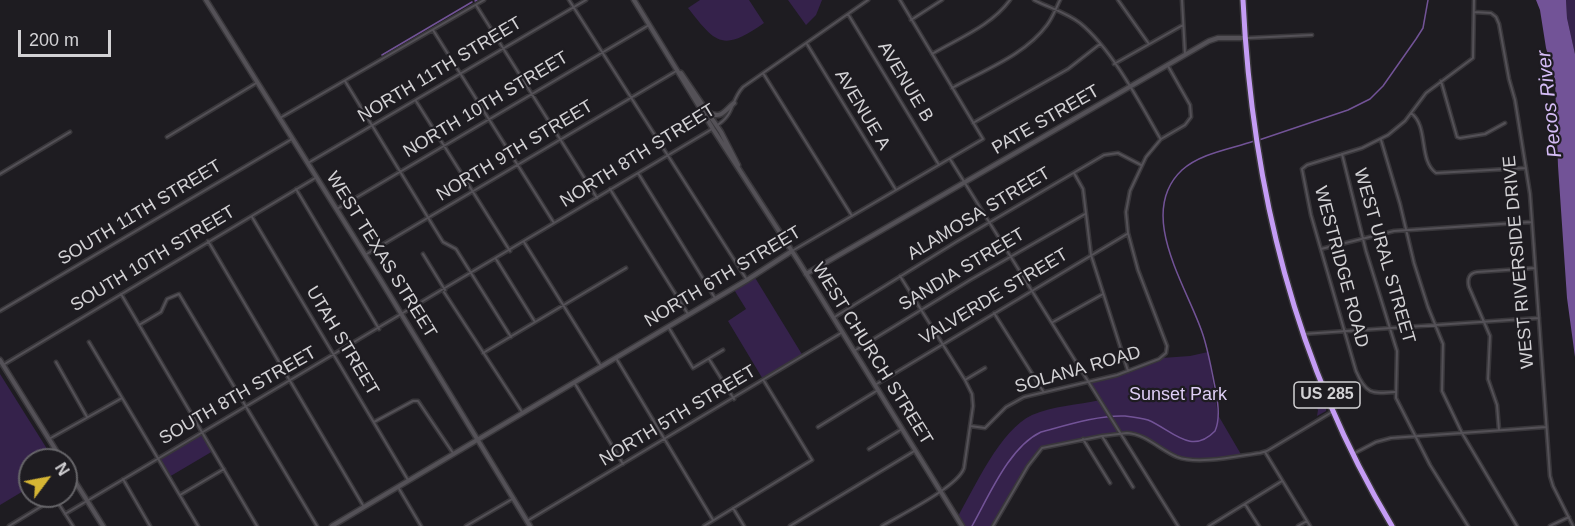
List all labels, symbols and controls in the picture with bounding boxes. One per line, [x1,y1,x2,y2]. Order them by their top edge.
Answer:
street label: NORTH 11TH STREET [354,12,526,128]
scale bar [21,18,114,56]
text: 200 m [29,30,79,50]
street label: AVENUE B [873,38,937,126]
street label: NORTH 10TH STREET [400,47,572,163]
water label: Pecos River [1532,49,1568,159]
street label: AVENUE A [830,66,894,154]
street label: PATE STREET [988,81,1104,159]
street label: NORTH 9TH STREET [433,96,597,206]
street label: NORTH 8TH STREET [557,99,719,213]
street label: WEST RIVERSIDE DRIVE [1499,154,1539,370]
street label: SOUTH 11TH STREET [54,156,226,270]
street label: ALAMOSA STREET [904,163,1054,265]
street label: WEST URAL STREET [1349,166,1419,346]
street label: WEST TEXAS STREET [321,168,441,342]
street label: WESTRIDGE ROAD [1309,184,1373,350]
street label: SOUTH 10TH STREET [67,201,239,317]
street label: NORTH 6TH STREET [641,222,805,332]
street label: SANDIA STREET [895,224,1029,316]
street label: VALVERDE STREET [916,244,1072,350]
street label: WEST CHURCH STREET [807,259,937,449]
street label: UTAH STREET [301,282,383,400]
street label: SOUTH 8TH STREET [156,342,320,450]
street label: SOLANA ROAD [1013,342,1143,398]
street label: NORTH 5TH STREET [596,361,760,471]
road number: US 285 [1294,382,1360,408]
park label: Sunset Park [1129,384,1227,406]
north arrow [18,448,78,508]
text: N [52,460,72,479]

